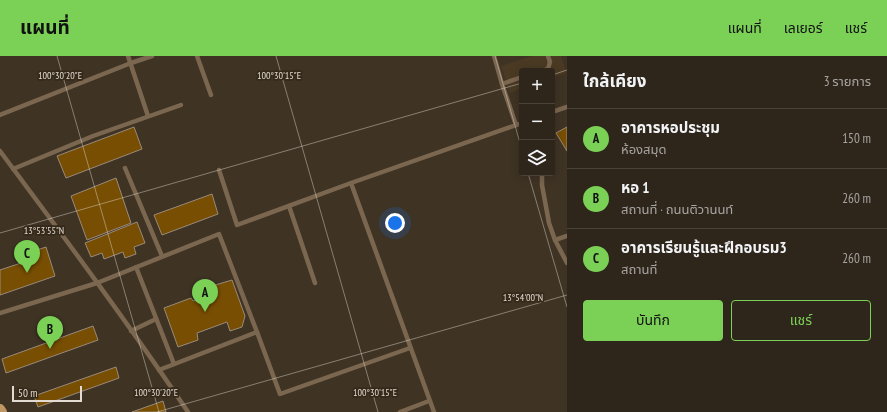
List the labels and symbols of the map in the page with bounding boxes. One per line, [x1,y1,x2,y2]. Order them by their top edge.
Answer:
text: 100°30'20"E [38,69,82,82]
text: 100°30'15"E [257,69,301,82]
your location [385,213,405,233]
text: 13°53'55"N [24,224,64,237]
pin: C [14,240,40,273]
pin: A [192,279,218,312]
text: 13°54'00"N [503,291,543,304]
pin: B [37,316,63,349]
scale bar [12,384,82,403]
text: 100°30'20"E [134,386,178,399]
text: 100°30'15"E [353,386,397,399]

